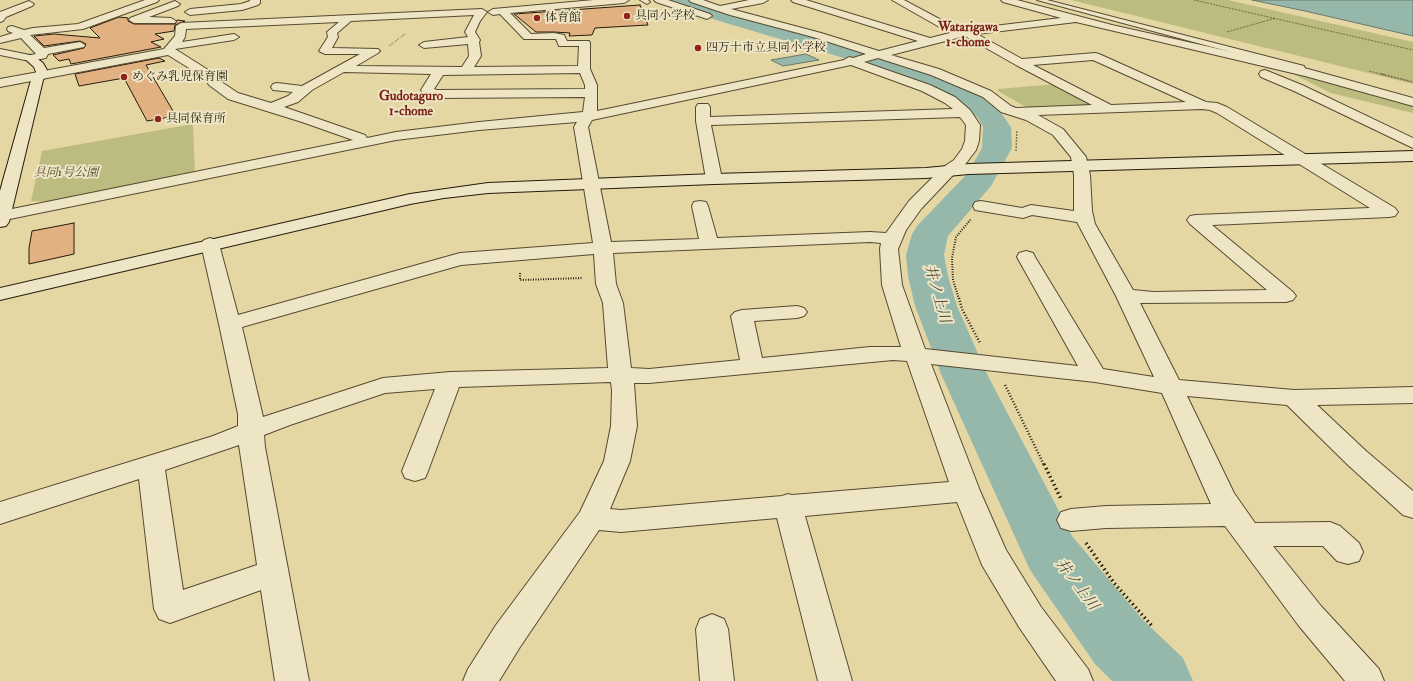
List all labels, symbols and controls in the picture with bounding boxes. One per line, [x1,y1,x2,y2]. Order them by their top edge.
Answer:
place label: 具同小学校 [635,9,695,23]
place label: 体育館 [545,11,581,25]
marker: 具同小学校 [622,11,632,21]
marker: 体育館 [532,13,542,23]
district label: Watarigawa 1-chome [938,20,998,51]
place label: 四万十市立具同小学校 [706,41,826,55]
marker: 四万十市立具同小学校 [693,43,703,53]
place label: めぐみ乳児保育園 [132,70,228,84]
marker: めぐみ乳児保育園 [119,72,129,82]
district label: Gudotaguro 1-chome [379,89,443,120]
place label: 具同保育所 [166,112,226,126]
marker: 具同保育所 [153,114,163,124]
park label: 具同1号公園 [34,166,98,180]
water label: 井ノ上川 [919,263,953,325]
water label: 井ノ上川 [1051,556,1101,614]

